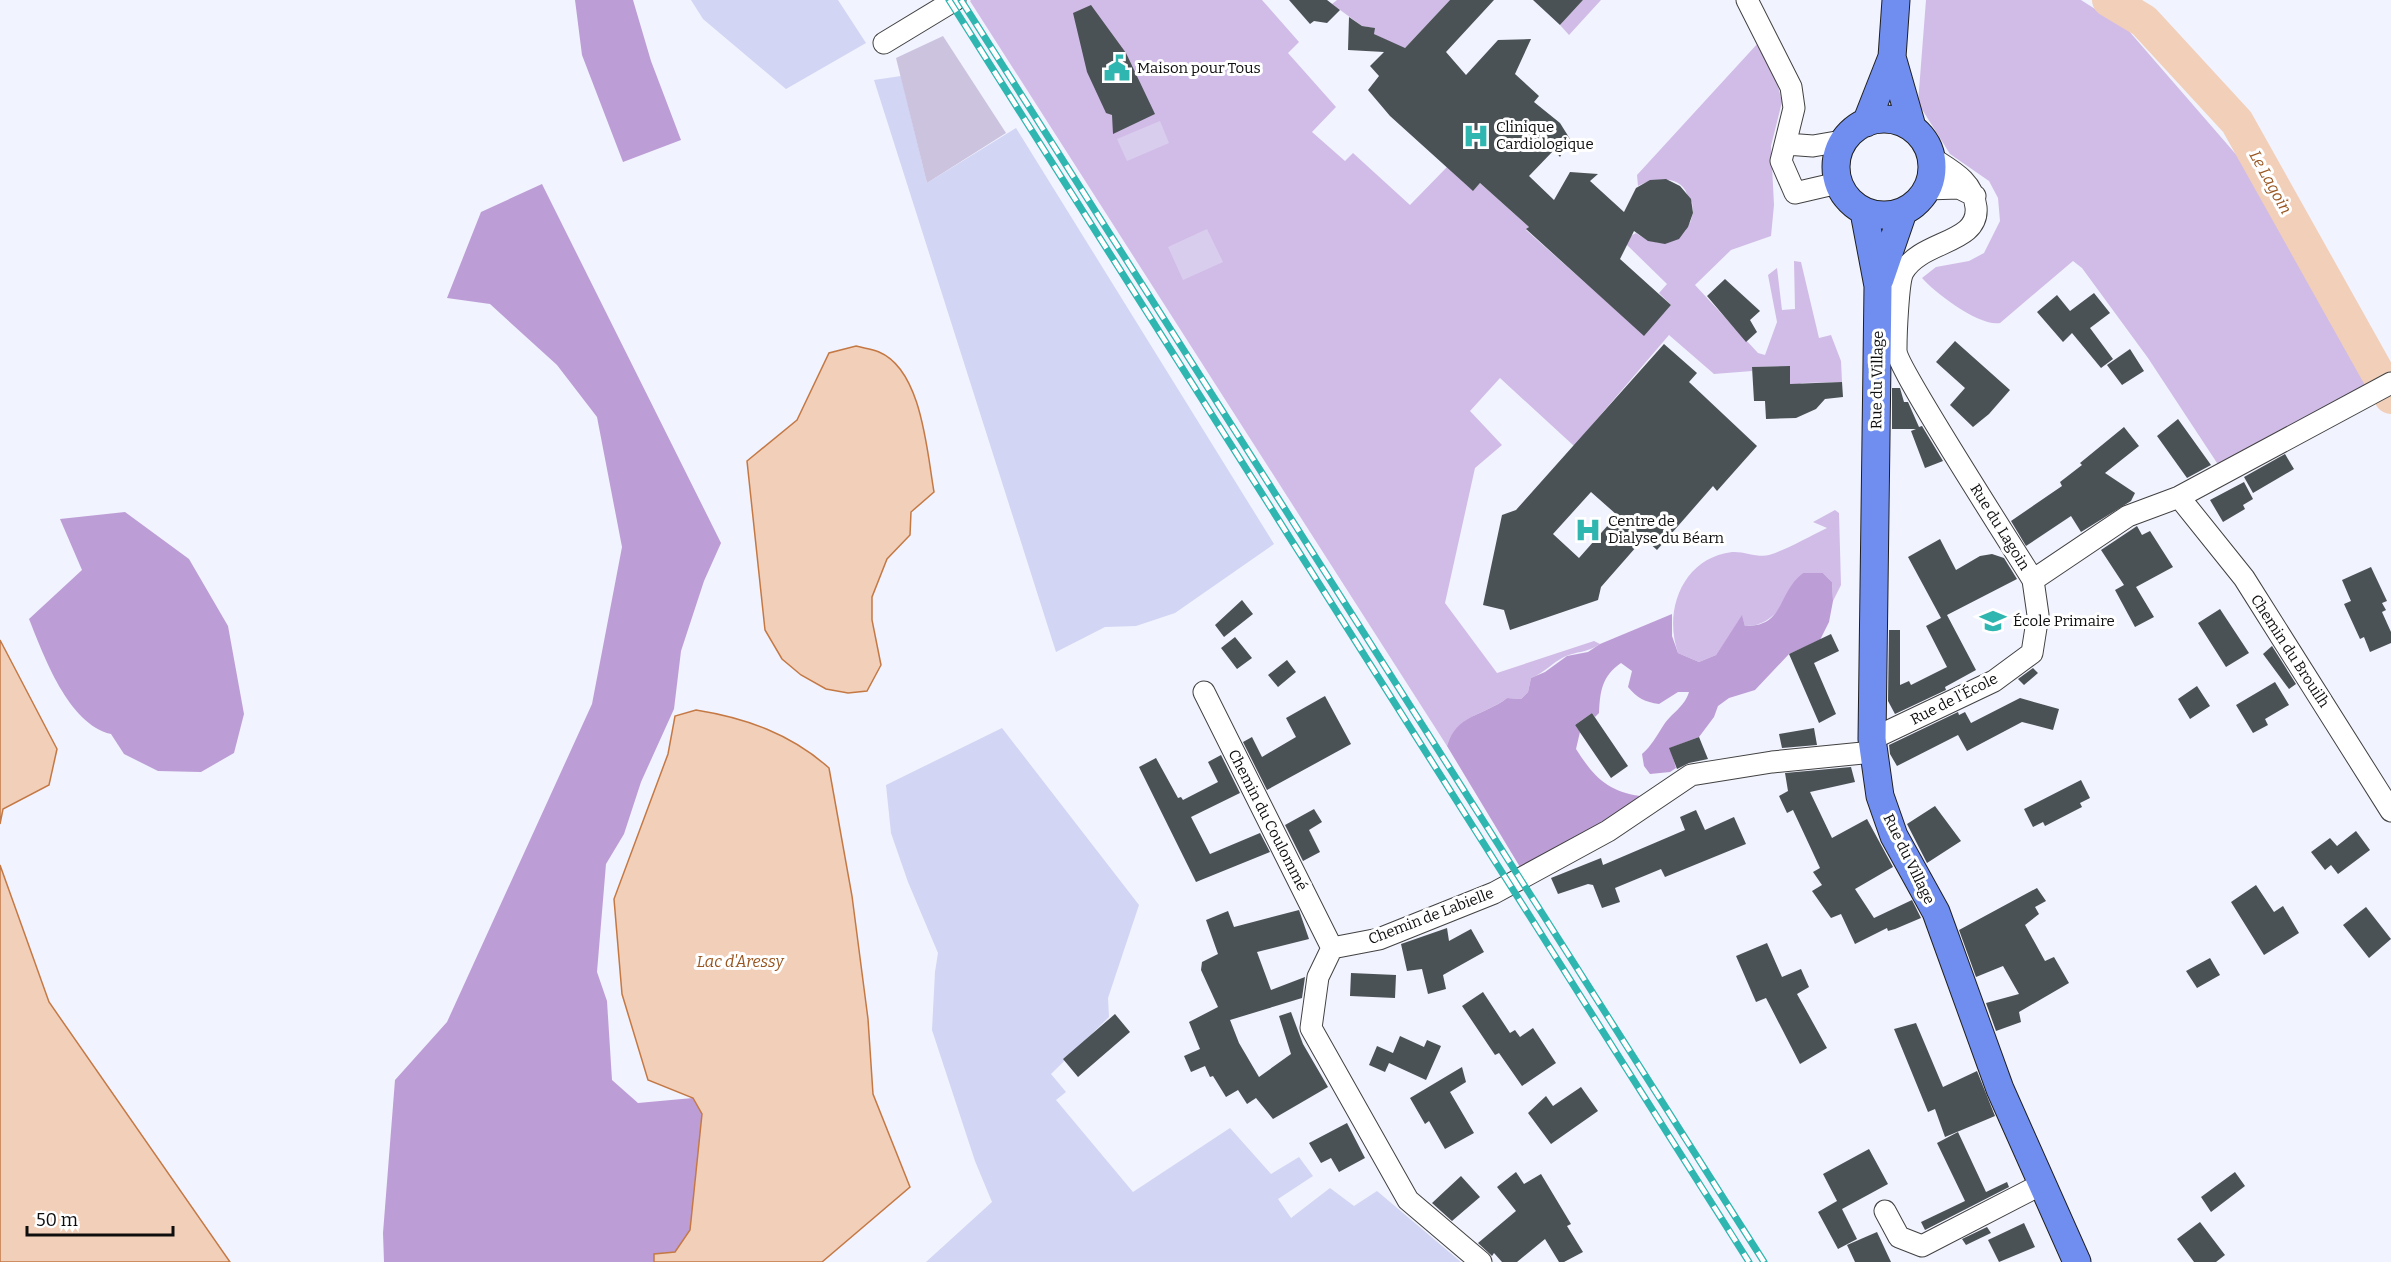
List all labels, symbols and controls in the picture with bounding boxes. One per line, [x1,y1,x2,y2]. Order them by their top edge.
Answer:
public building icon: Maison pour Tous [1102,53,1132,83]
place label: Maison pour Tous [1137,59,1261,77]
place label: Clinique Cardiologique [1496,118,1594,153]
hospital icon: Clinique Cardiologique [1461,121,1491,151]
water label: Le Lagoin [2245,147,2296,217]
street label: Rue du Village [1867,331,1887,429]
street label: Rue du Lagoin [1966,481,2034,574]
place label: Centre de Dialyse du Béarn [1608,512,1725,547]
hospital icon: Centre de Dialyse du Béarn [1573,515,1603,545]
street label: Chemin du Brouilh [2247,591,2334,711]
school or university icon: École Primaire [1978,606,2008,636]
place label: École Primaire [2013,612,2115,630]
street label: Rue de l'École [1907,669,2001,729]
street label: Chemin du Coulommé [1225,746,1311,894]
street label: Rue du Village [1879,811,1939,907]
street label: Chemin de Labielle [1366,884,1496,948]
water label: Lac d'Aressy [696,952,784,971]
scale bar [27,1199,172,1237]
text: 50 m [36,1209,78,1231]

